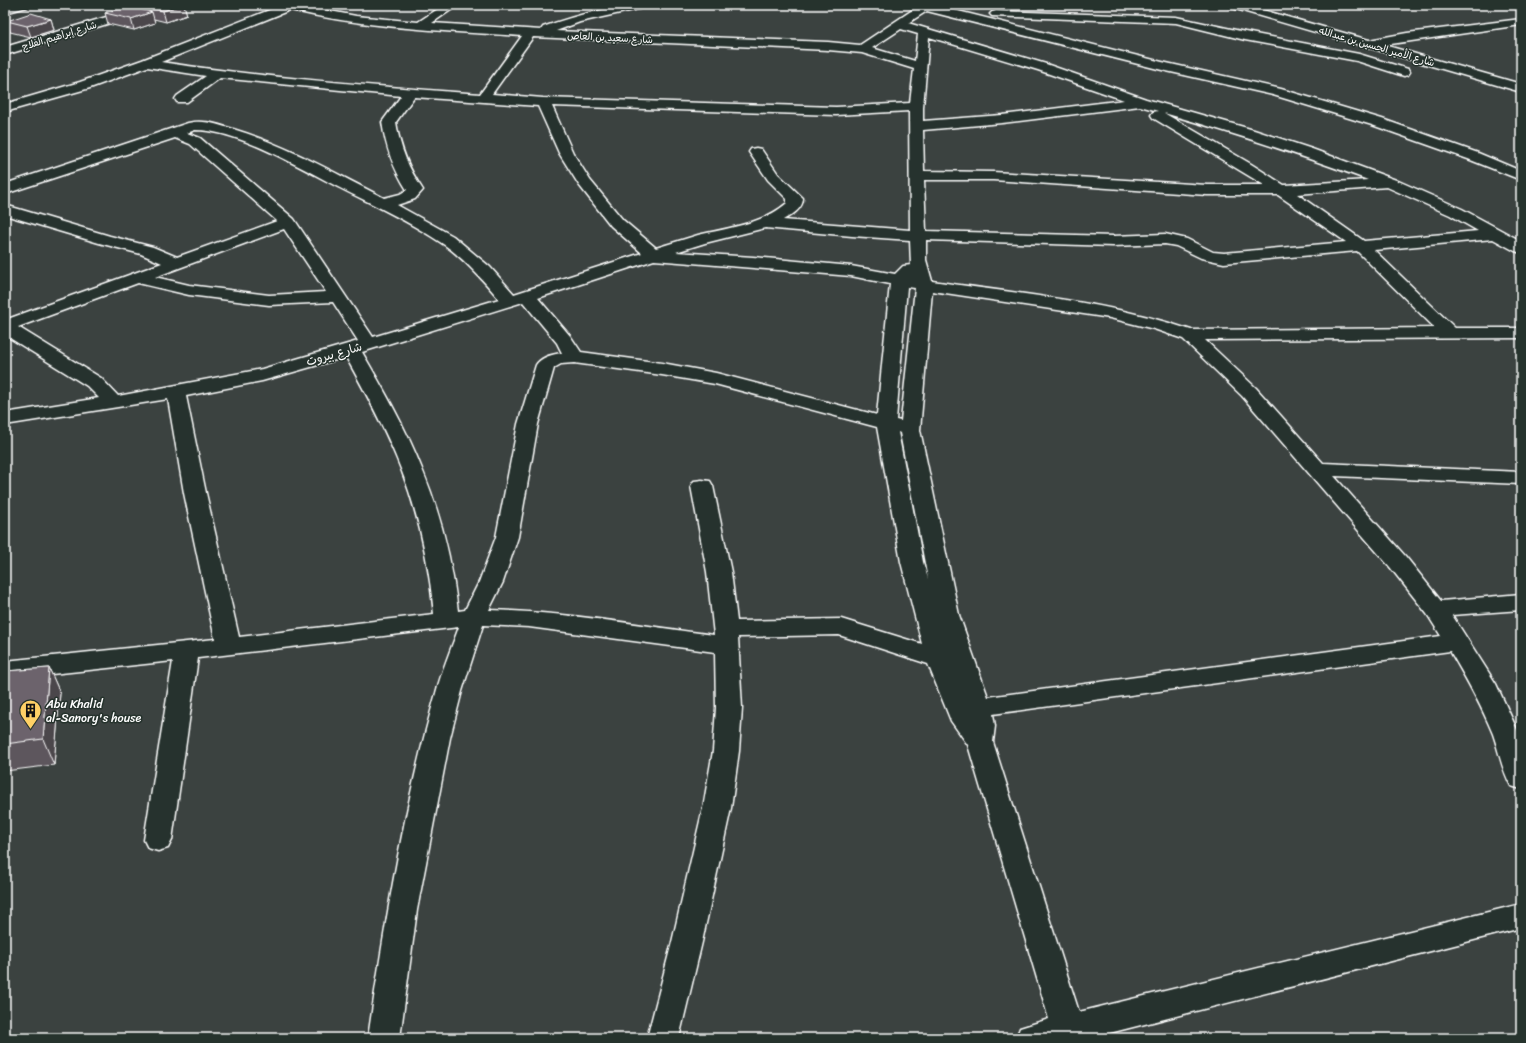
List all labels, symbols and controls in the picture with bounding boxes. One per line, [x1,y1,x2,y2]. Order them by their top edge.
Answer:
street label: شارع إبراهيم الفلاح [19,16,99,56]
street label: شارع الأمير الحسين بن عبدالله [1317,22,1437,72]
street label: شارع سعيد بن العاص [567,27,654,49]
street label: شارع بيروت [303,336,365,372]
place label: Abu Khalid al-Sanory's house [45,693,142,729]
building icon: Abu Khalid al-Sanory's house [18,698,44,731]

